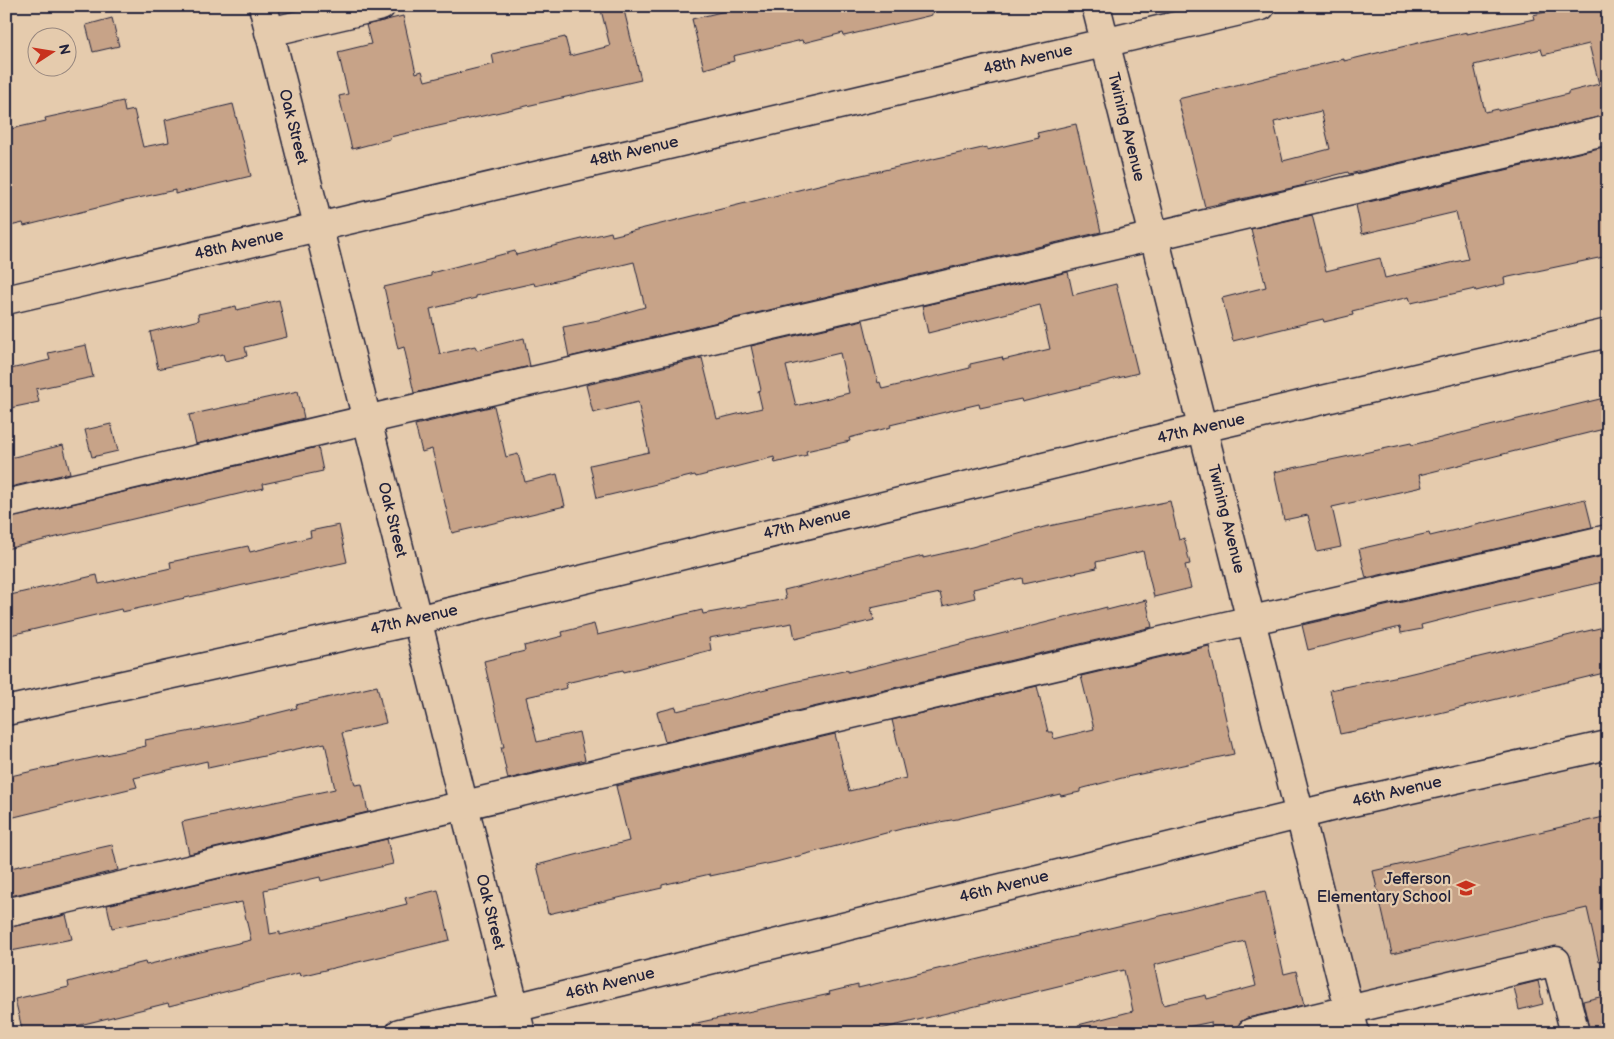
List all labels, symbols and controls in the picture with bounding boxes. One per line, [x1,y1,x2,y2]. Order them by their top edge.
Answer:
north arrow [28,28,78,78]
street label: 48th Avenue [982,40,1075,79]
text: N [55,42,74,56]
street label: Twining Avenue [1103,71,1149,184]
street label: Oak Street [274,87,312,167]
street label: 48th Avenue [588,132,681,171]
street label: 48th Avenue [193,225,286,264]
street label: 47th Avenue [1155,410,1247,448]
street label: Twining Avenue [1203,463,1249,576]
street label: Oak Street [373,480,411,560]
street label: 47th Avenue [761,504,853,544]
street label: 47th Avenue [368,601,460,639]
street label: 46th Avenue [1350,772,1444,812]
street label: 46th Avenue [957,867,1051,907]
place label: Jefferson Elementary School [1317,870,1451,907]
street label: Oak Street [471,872,509,952]
school or university icon: Jefferson Elementary School [1455,877,1477,899]
street label: 46th Avenue [563,964,657,1004]

